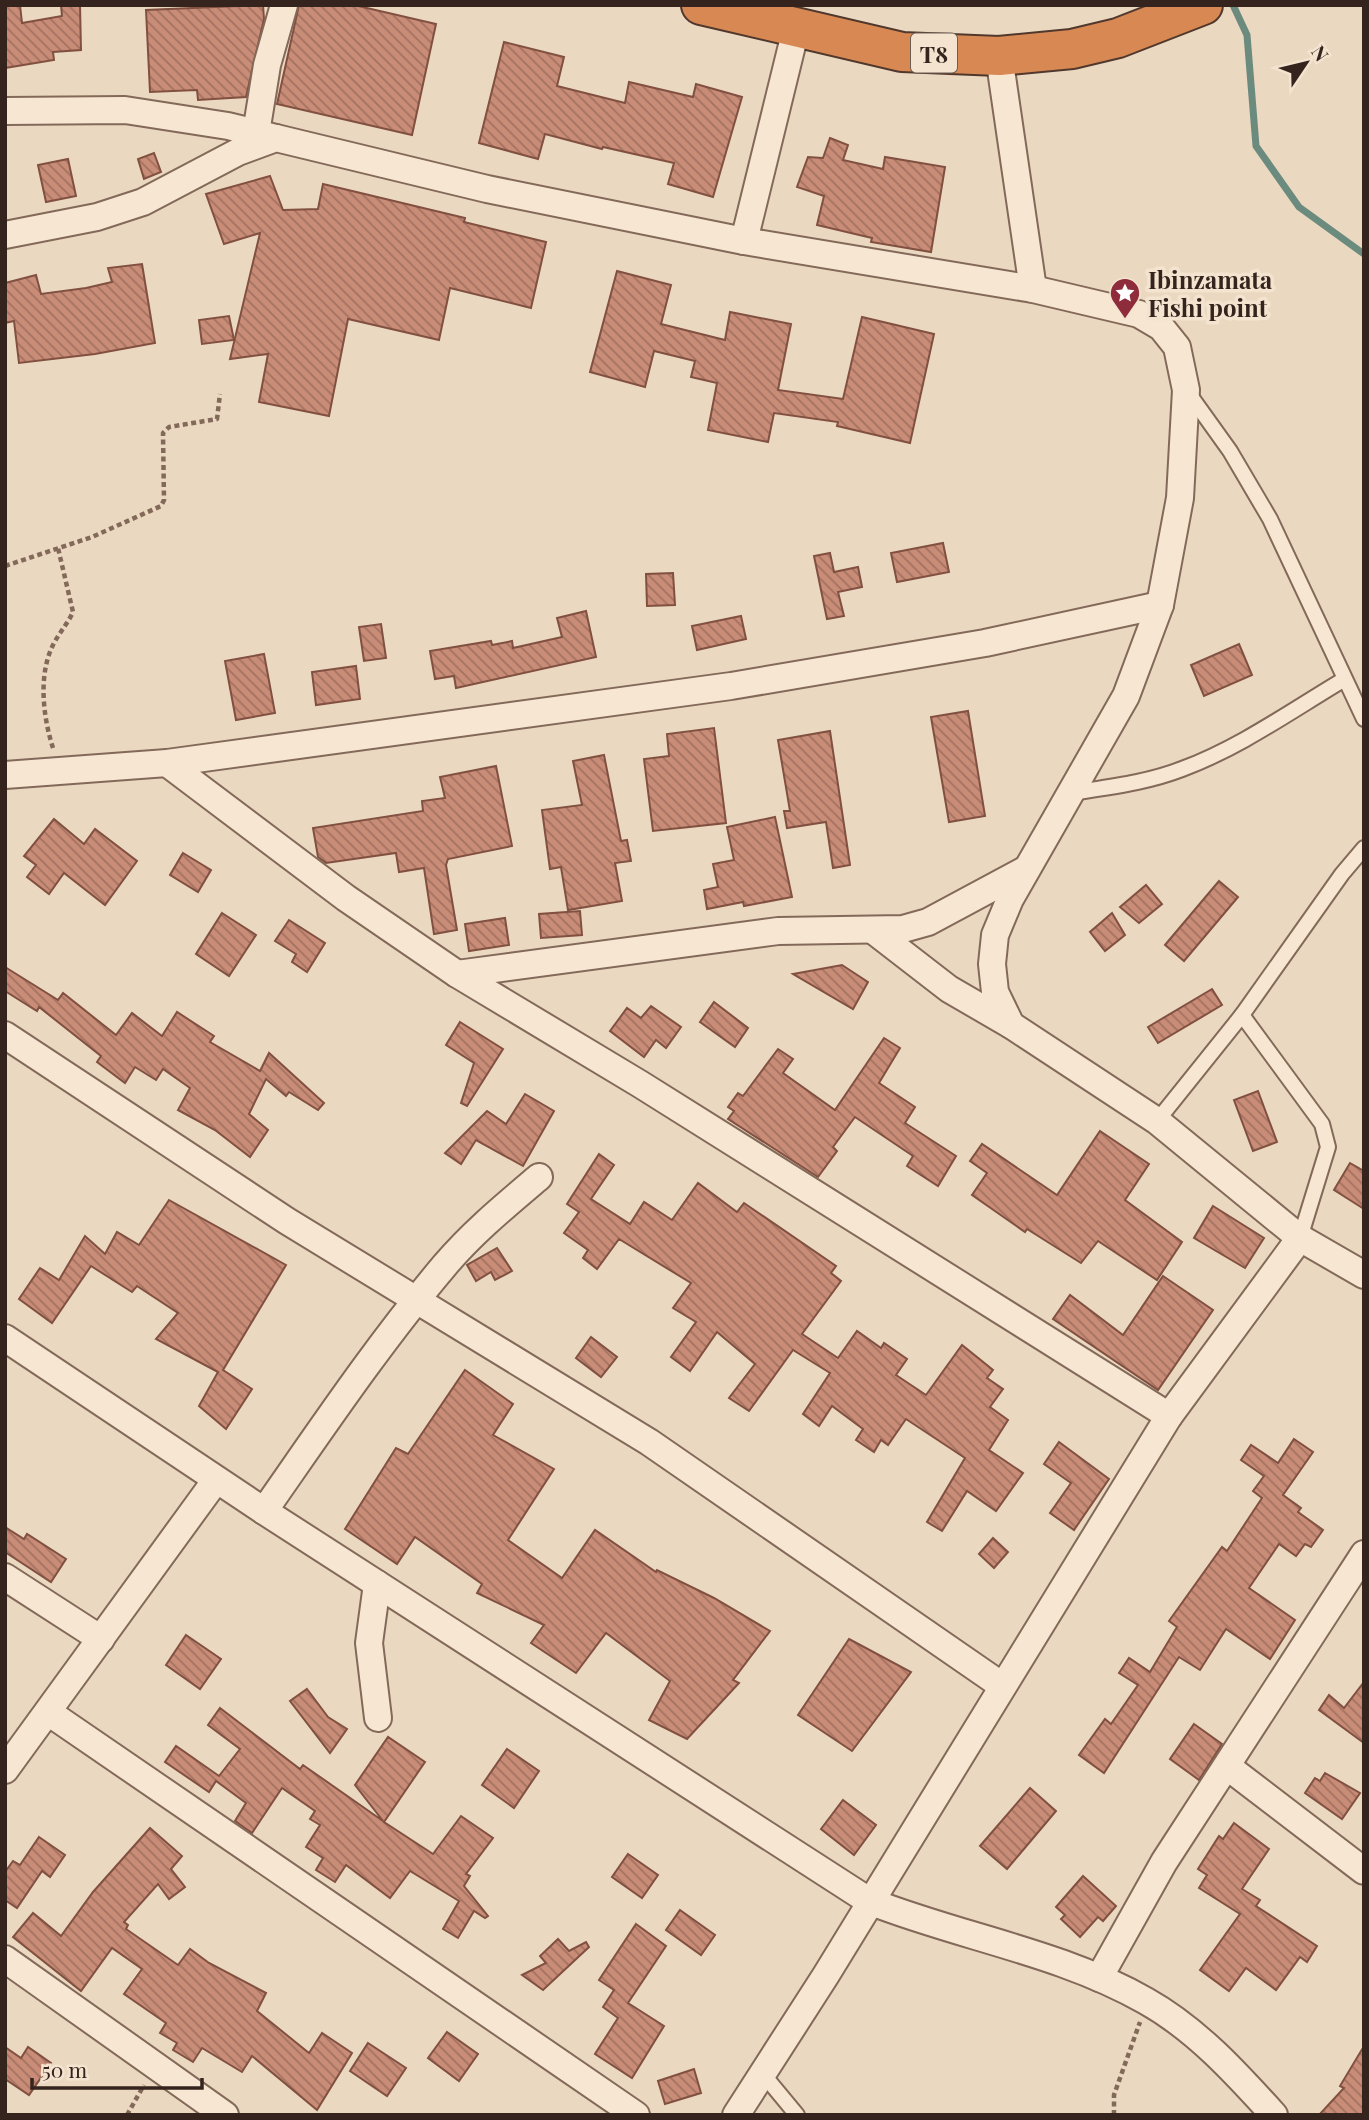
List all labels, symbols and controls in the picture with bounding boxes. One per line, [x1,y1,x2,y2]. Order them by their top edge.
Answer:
north arrow [1271,28,1341,98]
road number: T8 [911,34,957,72]
text: N [1306,40,1335,66]
place label: Ibinzamata Fishi point [1148,263,1273,323]
place icon: Ibinzamata Fishi point [1108,276,1142,320]
scale bar [32,2046,201,2090]
text: 50 m [42,2055,88,2083]

